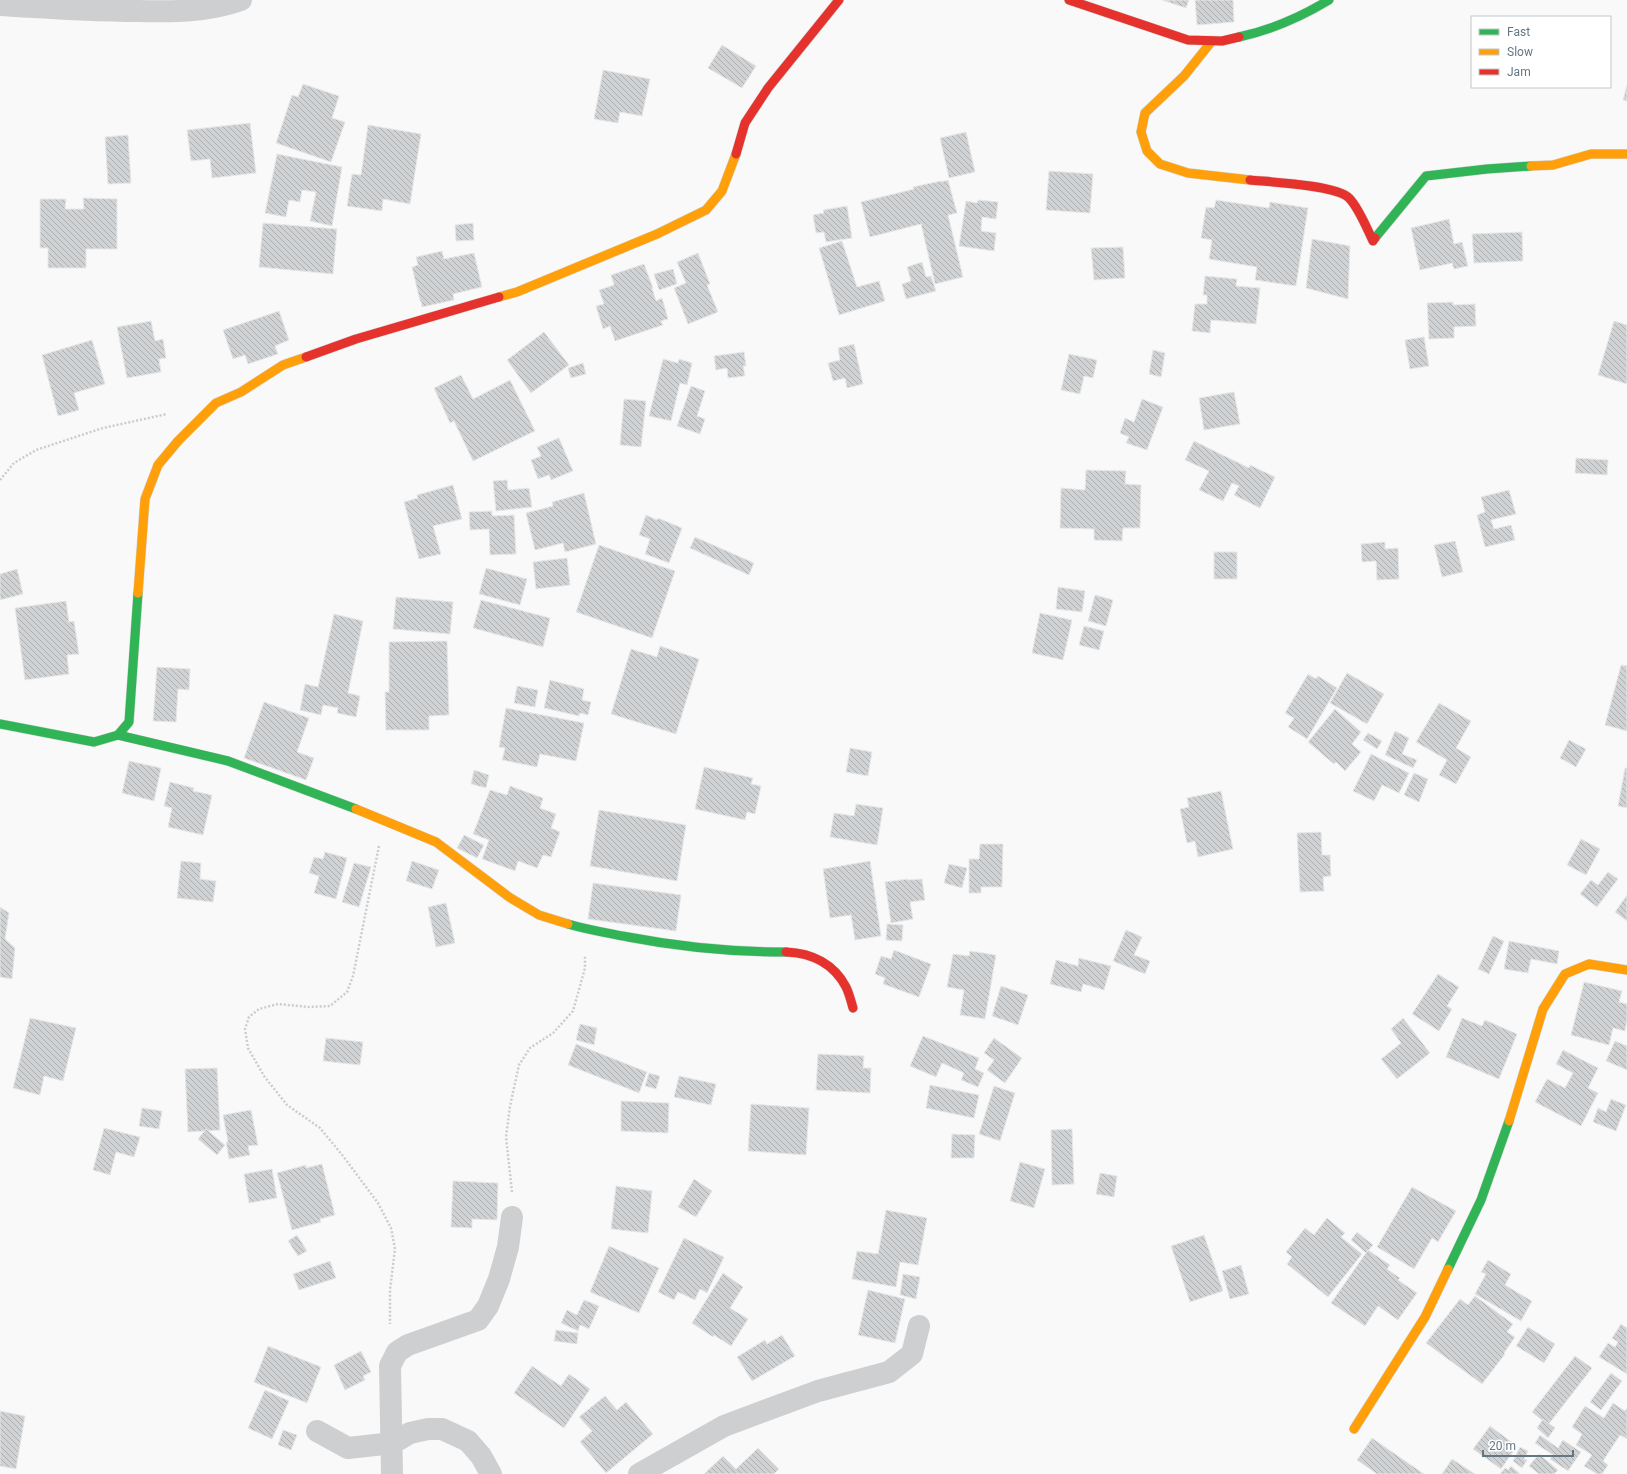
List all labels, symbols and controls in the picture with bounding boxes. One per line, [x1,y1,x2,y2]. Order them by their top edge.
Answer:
legend [1471,16,1611,88]
text: Fast [1507,25,1530,39]
text: Slow [1507,45,1533,59]
text: Jam [1507,65,1531,79]
scale bar [1483,1432,1573,1458]
text: 20 m [1489,1439,1516,1453]

